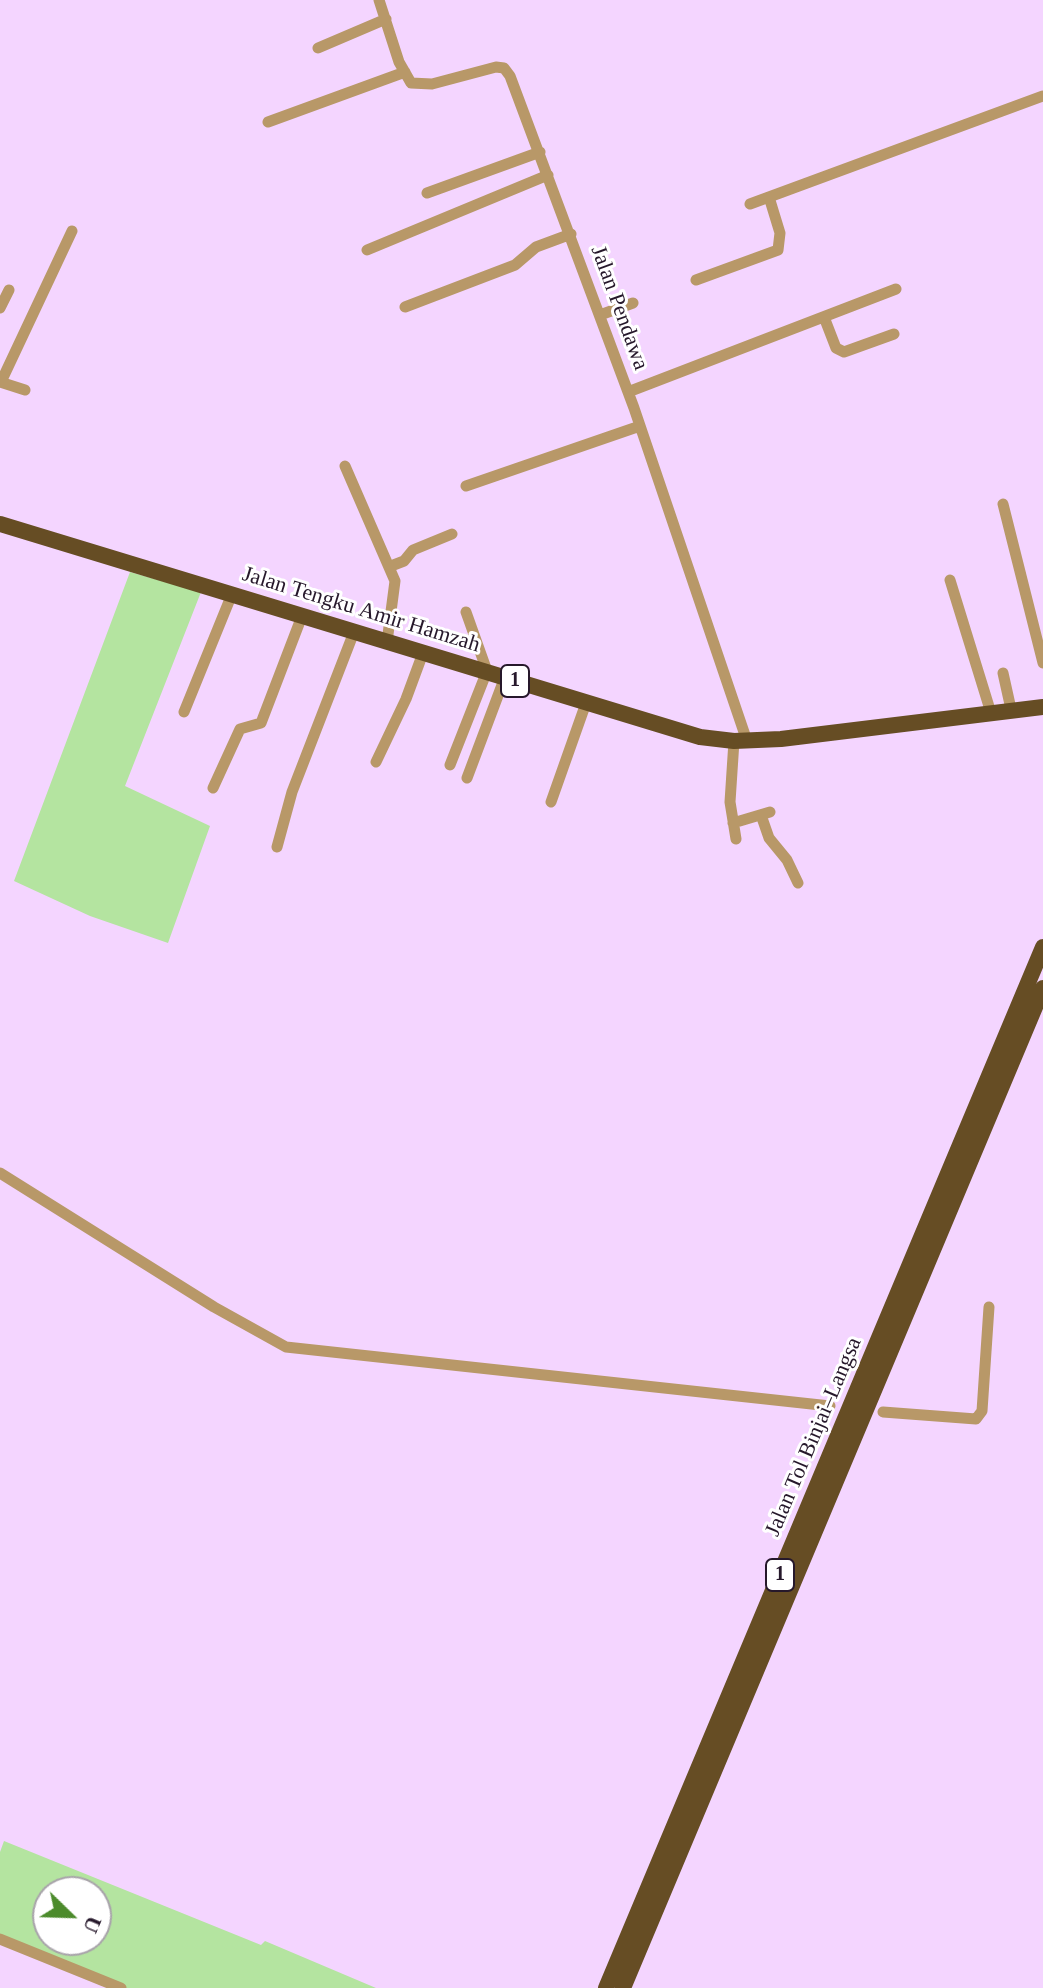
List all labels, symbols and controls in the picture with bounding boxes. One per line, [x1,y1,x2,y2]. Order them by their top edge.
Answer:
street label: Jalan Pendawa [584,242,654,374]
street label: Jalan Tengku Amir Hamzah [239,561,483,659]
road number: 1 [501,665,529,697]
street label: Jalan Tol Binjai–Langsa [760,1334,868,1540]
road number: 1 [766,1559,794,1591]
north arrow [32,1876,112,1956]
text: U [78,1913,107,1937]

